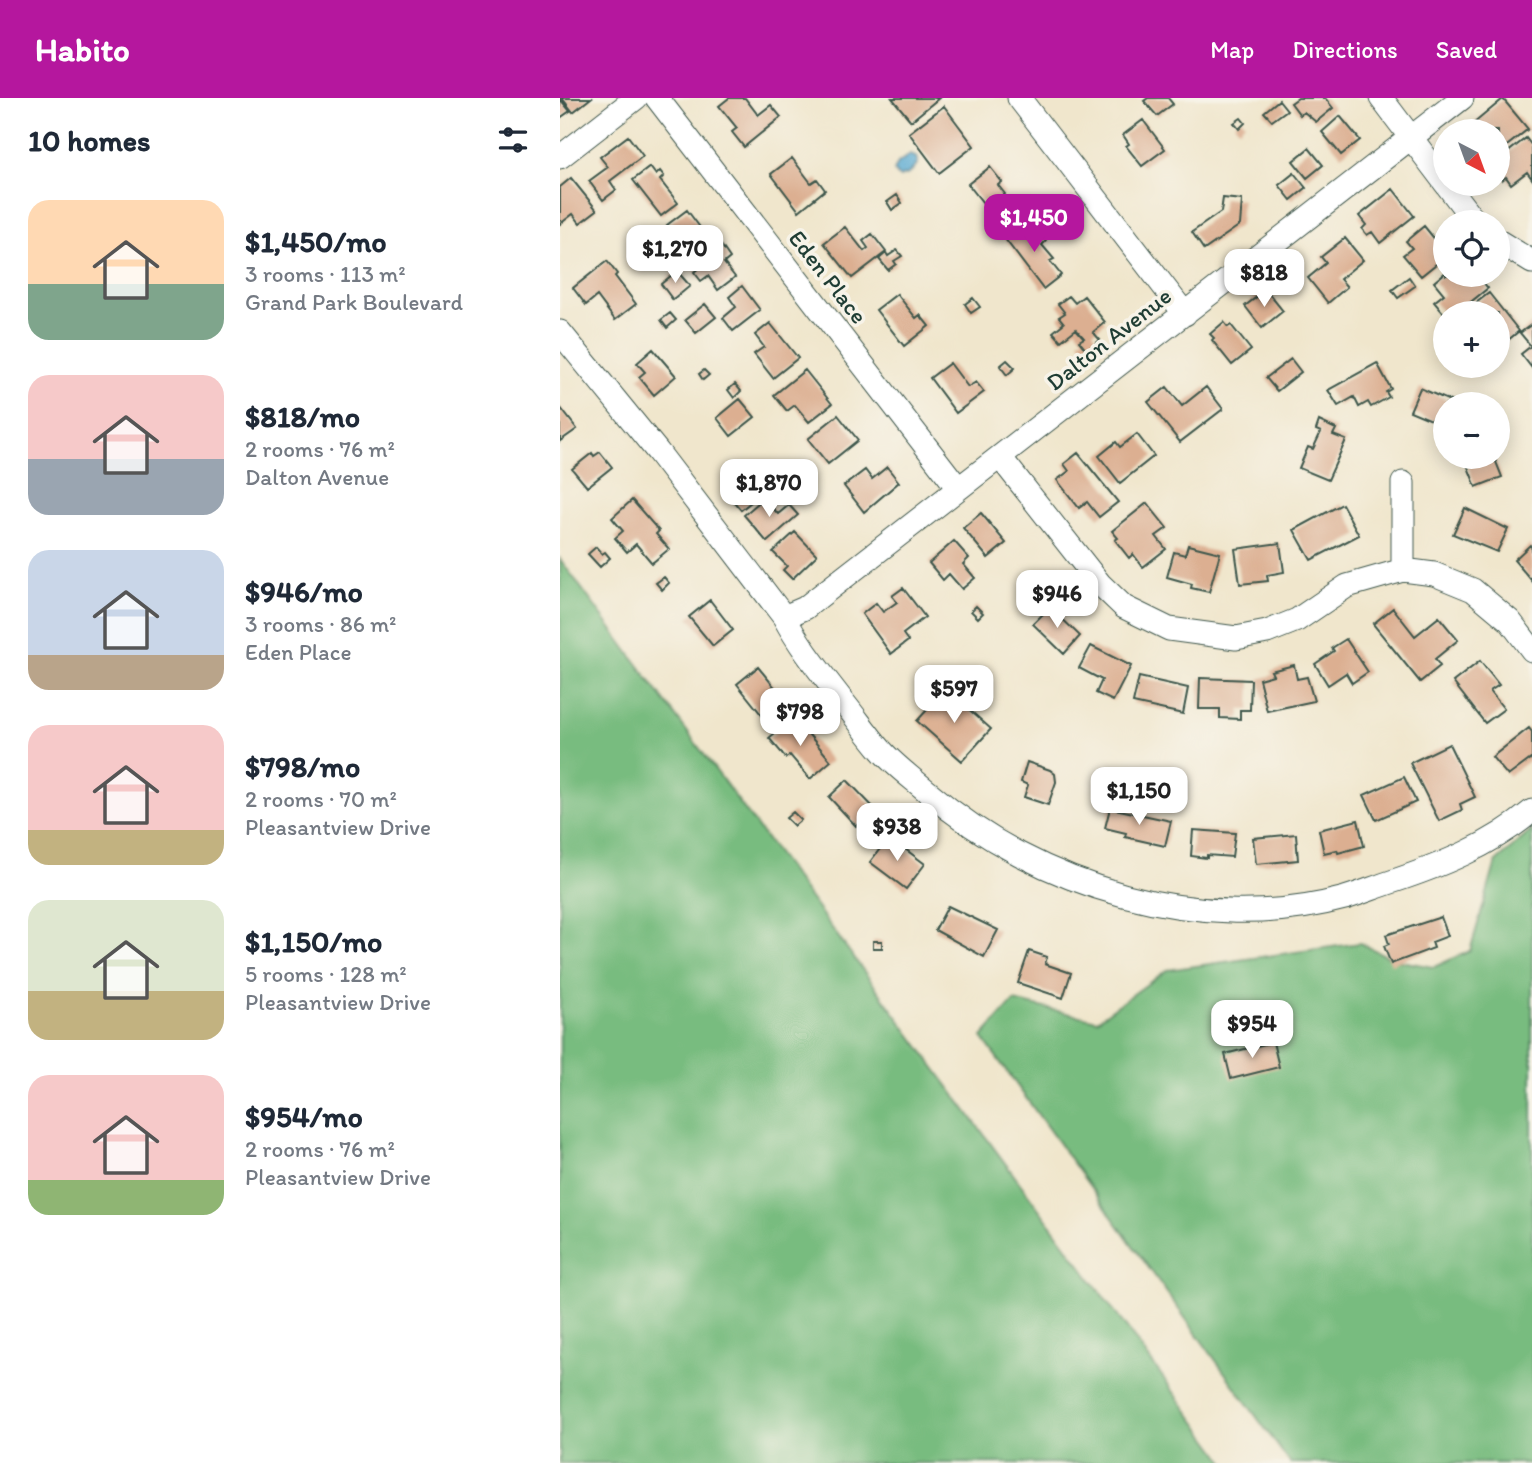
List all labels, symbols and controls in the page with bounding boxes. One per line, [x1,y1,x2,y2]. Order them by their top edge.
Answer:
text: Habito [35,30,130,69]
text: Map [1210,35,1254,64]
text: Directions [1292,35,1398,64]
text: Saved [1436,35,1497,64]
north arrow [1433,119,1510,196]
map controls [1433,119,1510,469]
icon: filters [494,121,532,159]
text: 10 homes [28,122,151,159]
pin: $1,450 [977,194,1091,254]
text: $1,450 [1000,203,1068,231]
button: locate [1433,210,1510,287]
text: $1,450/mo [245,223,387,260]
street label: Eden Place [783,224,874,329]
pin: $1,270 [618,226,732,285]
icon: home [84,228,168,312]
text: $1,270 [642,234,708,262]
pin: $818 [1223,250,1305,309]
text: $818 [1240,258,1288,286]
text: 3 rooms · 113 m² [245,260,406,288]
street label: Dalton Avenue [1040,281,1177,396]
text: Grand Park Boulevard [245,288,463,316]
button: + [1433,301,1510,378]
button: − [1433,392,1510,469]
text: $818/mo [245,398,360,435]
icon: home [84,403,168,487]
text: 2 rooms · 76 m² [245,435,395,463]
pin: $1,870 [712,460,826,519]
text: Dalton Avenue [245,463,389,491]
text: $1,870 [736,468,802,496]
pin: $946 [1016,570,1098,630]
text: $946/mo [245,573,363,610]
icon: home [84,578,168,662]
text: $946 [1032,579,1082,607]
text: 3 rooms · 86 m² [245,610,397,638]
text: Eden Place [245,638,352,666]
pin: $597 [913,666,995,725]
text: $597 [930,674,978,702]
pin: $798 [759,688,841,748]
text: $798 [776,697,824,725]
text: $798/mo [245,748,360,785]
icon: home [84,753,168,837]
pin: $1,150 [1082,768,1196,827]
text: $1,150 [1107,776,1171,804]
text: 2 rooms · 70 m² [245,785,397,813]
pin: $938 [856,804,938,863]
text: $938 [873,812,921,840]
text: Pleasantview Drive [245,813,431,841]
text: $1,150/mo [245,923,382,960]
icon: home [84,928,168,1012]
text: 5 rooms · 128 m² [245,960,407,988]
text: Pleasantview Drive [245,988,431,1016]
pin: $954 [1211,1000,1293,1060]
text: $954 [1227,1009,1277,1037]
text: $954/mo [245,1098,363,1135]
icon: home [84,1103,168,1187]
text: 2 rooms · 76 m² [245,1135,395,1163]
text: Pleasantview Drive [245,1163,431,1191]

